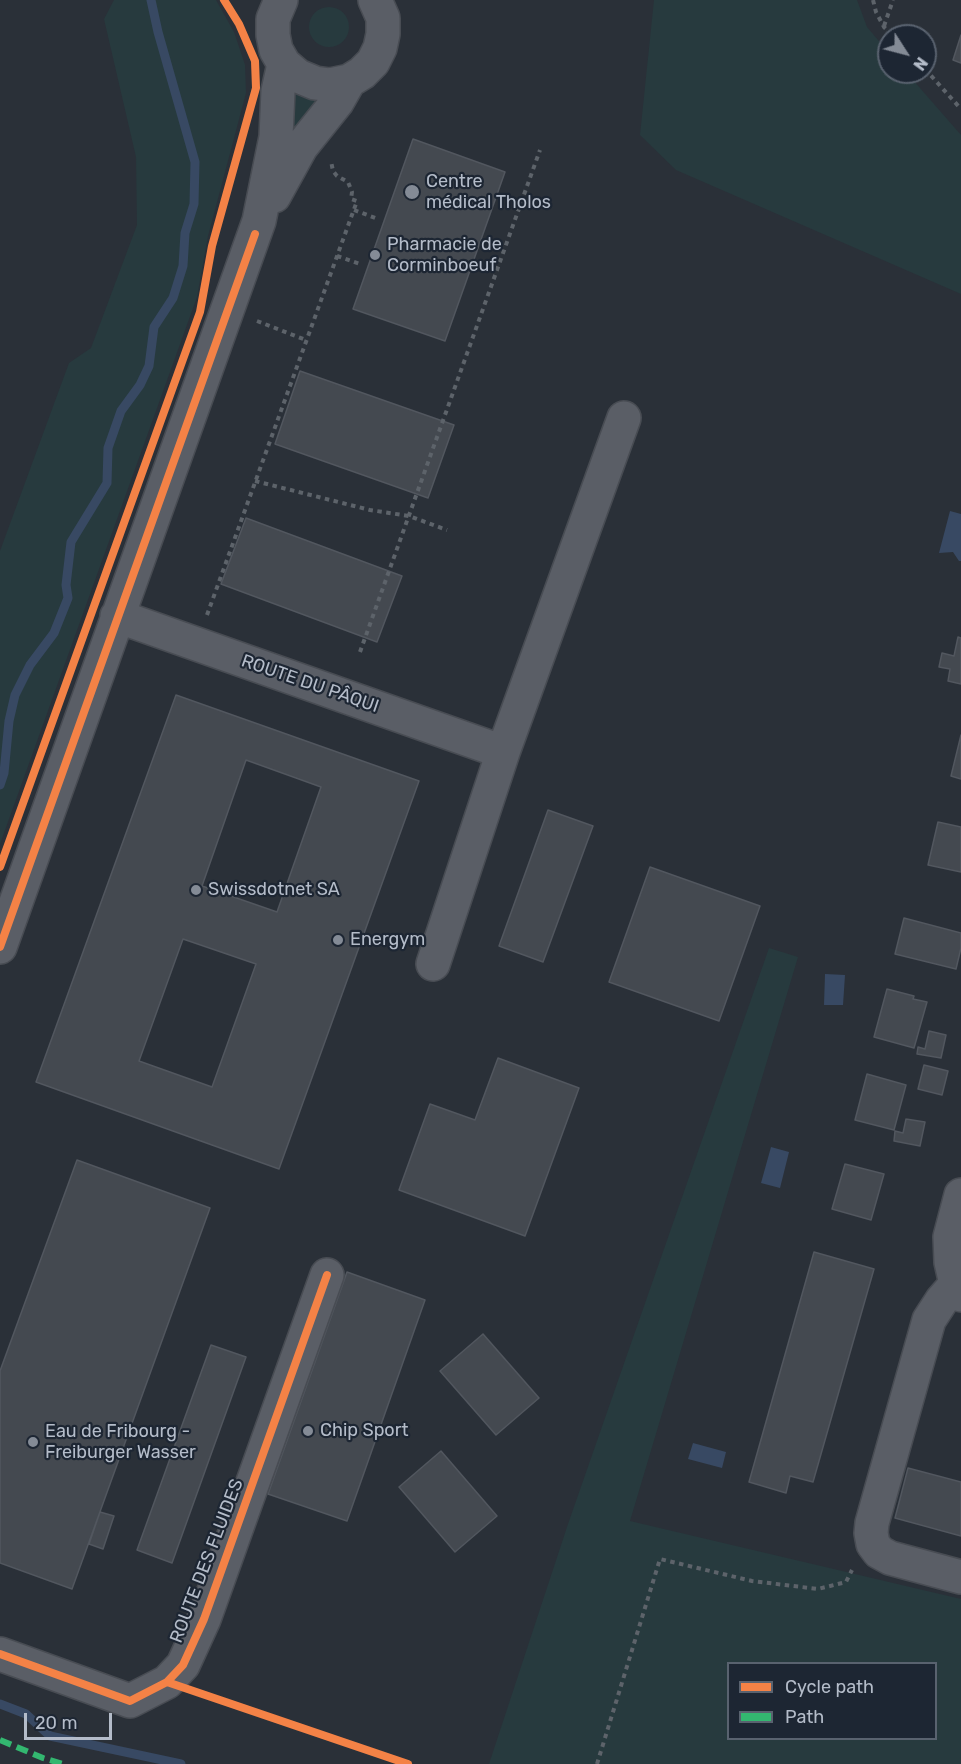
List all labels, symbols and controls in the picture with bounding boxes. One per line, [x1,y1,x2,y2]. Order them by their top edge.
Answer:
north arrow [877,24,937,84]
text: N [909,53,931,74]
place label: Centre médical Tholos [426,171,551,213]
marker: Centre médical Tholos [403,183,421,201]
place label: Pharmacie de Corminboeuf [387,234,502,276]
marker: Pharmacie de Corminboeuf [368,248,382,262]
street label: ROUTE DU PÂQUI [238,650,382,718]
place label: Swissdotnet SA [208,879,340,901]
marker: Swissdotnet SA [189,883,203,897]
place label: Energym [350,929,425,951]
marker: Energym [331,933,345,947]
place label: Chip Sport [320,1420,409,1442]
place label: Eau de Fribourg - Freiburger Wasser [45,1421,196,1464]
marker: Chip Sport [301,1424,315,1438]
marker: Eau de Fribourg - Freiburger Wasser [26,1435,40,1449]
street label: ROUTE DES FLUIDES [166,1476,248,1646]
legend [727,1662,937,1740]
text: Cycle path [785,1676,874,1698]
scale bar [27,1701,116,1739]
text: Path [785,1706,824,1728]
text: 20 m [35,1712,77,1734]

